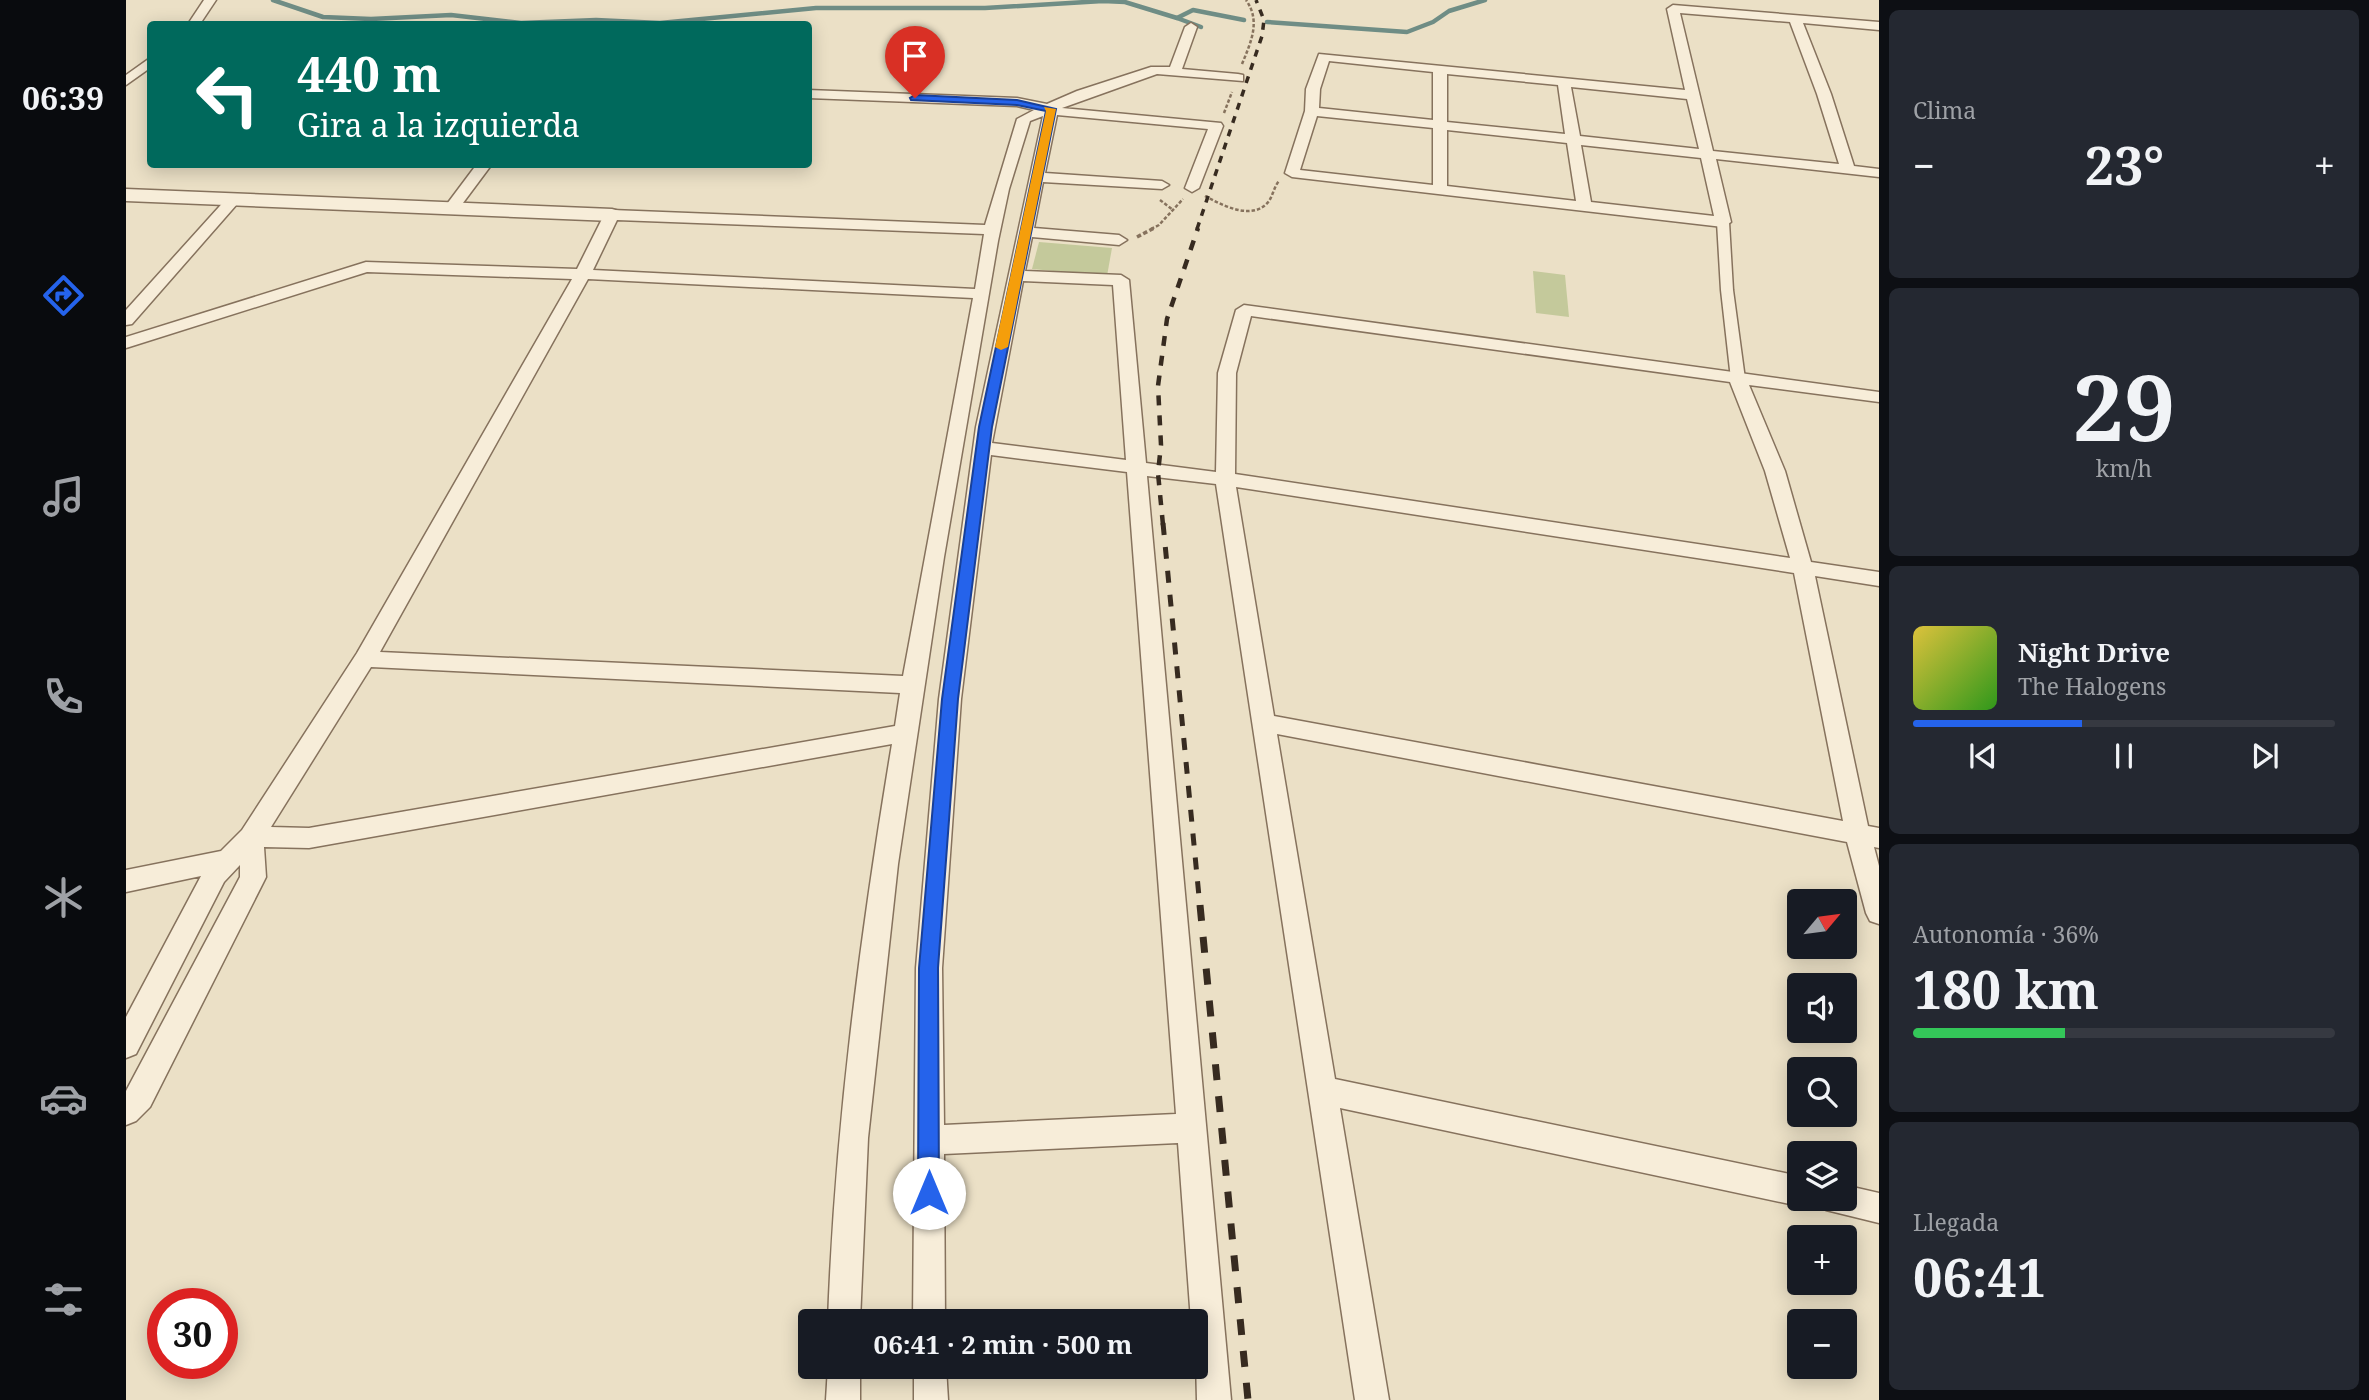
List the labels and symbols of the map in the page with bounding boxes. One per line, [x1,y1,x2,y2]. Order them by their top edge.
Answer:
pin [885,26,945,98]
north arrow [1787,889,1857,959]
position arrow [892,1156,966,1230]
speed limit sign: 30 [147,1288,238,1379]

